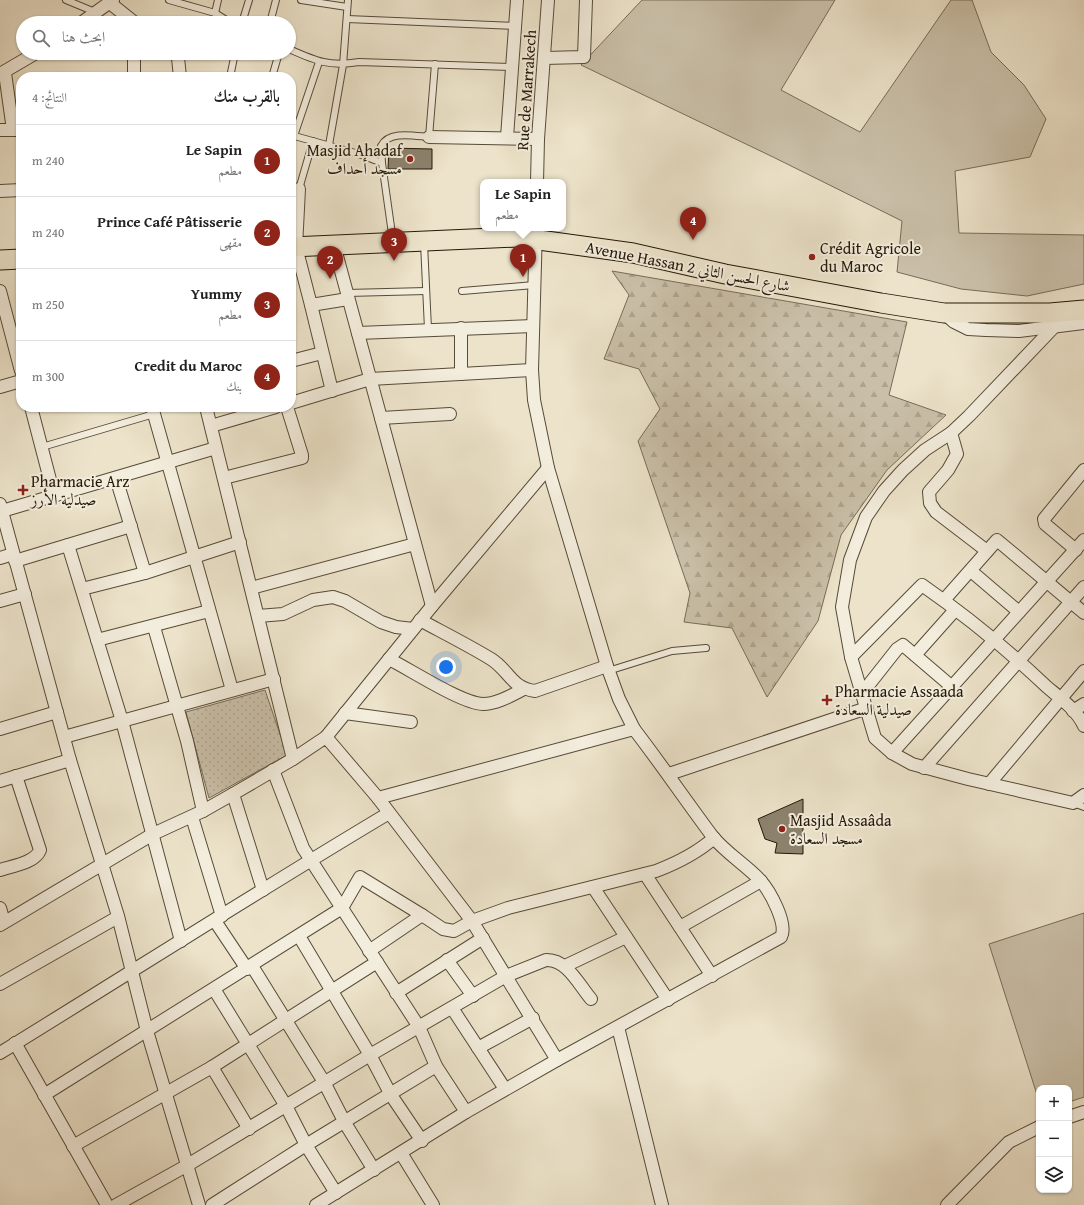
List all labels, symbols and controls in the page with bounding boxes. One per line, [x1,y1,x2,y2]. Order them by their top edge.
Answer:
search box [16,16,296,60]
text: ابحث هنا [62,26,105,47]
icon: search [30,27,52,49]
street label: Rue de Marrakech [510,29,542,151]
text: بالقرب منك [213,83,280,108]
text: النتائج: 4 [32,88,67,107]
place label: Masjid Ahadaf مسجد أحداف [307,138,404,180]
text: Le Sapin [186,139,242,160]
text: 240 m [32,151,64,170]
text: 1 [264,151,270,170]
marker: Masjid Ahadaf مسجد أحداف [405,154,415,164]
text: مطعم [218,161,242,180]
popup [480,179,566,231]
text: Le Sapin [495,183,551,204]
text: مطعم [495,205,519,224]
pin: 4 [680,207,706,240]
text: Prince Café Pâtisserie [97,211,242,232]
text: 240 m [32,223,64,242]
text: 2 [264,223,270,242]
pin: 3 [381,228,407,261]
text: مقهى [219,233,242,252]
street label: Avenue Hassan 2 شارع الحسن الثاني [583,234,792,300]
place label: Crédit Agricole du Maroc [820,236,921,278]
pin: 1 [510,244,536,277]
pin: 2 [317,246,343,279]
marker: Crédit Agricole du Maroc [807,252,817,262]
text: Yummy [191,283,242,304]
text: 250 m [32,295,64,314]
text: 3 [264,295,270,314]
text: مطعم [218,305,242,324]
text: Credit du Maroc [135,355,242,376]
text: 300 m [32,367,64,386]
text: 4 [264,367,270,386]
text: بنك [226,377,242,396]
place label: Pharmacie Arz صيدلية الأرز [29,469,129,511]
marker: Pharmacie Arz صيدلية الأرز [18,485,28,495]
your location [436,657,456,677]
place label: Pharmacie Assaada صيدلية السعادة [835,679,964,721]
marker: Pharmacie Assaada صيدلية السعادة [822,695,832,705]
place label: Masjid Assaâda مسجد السعادة [790,808,892,850]
marker: Masjid Assaâda مسجد السعادة [777,824,787,834]
map controls [1036,1085,1072,1193]
button: + [1036,1085,1072,1121]
button: − [1036,1121,1072,1157]
button: layers [1036,1157,1072,1193]

